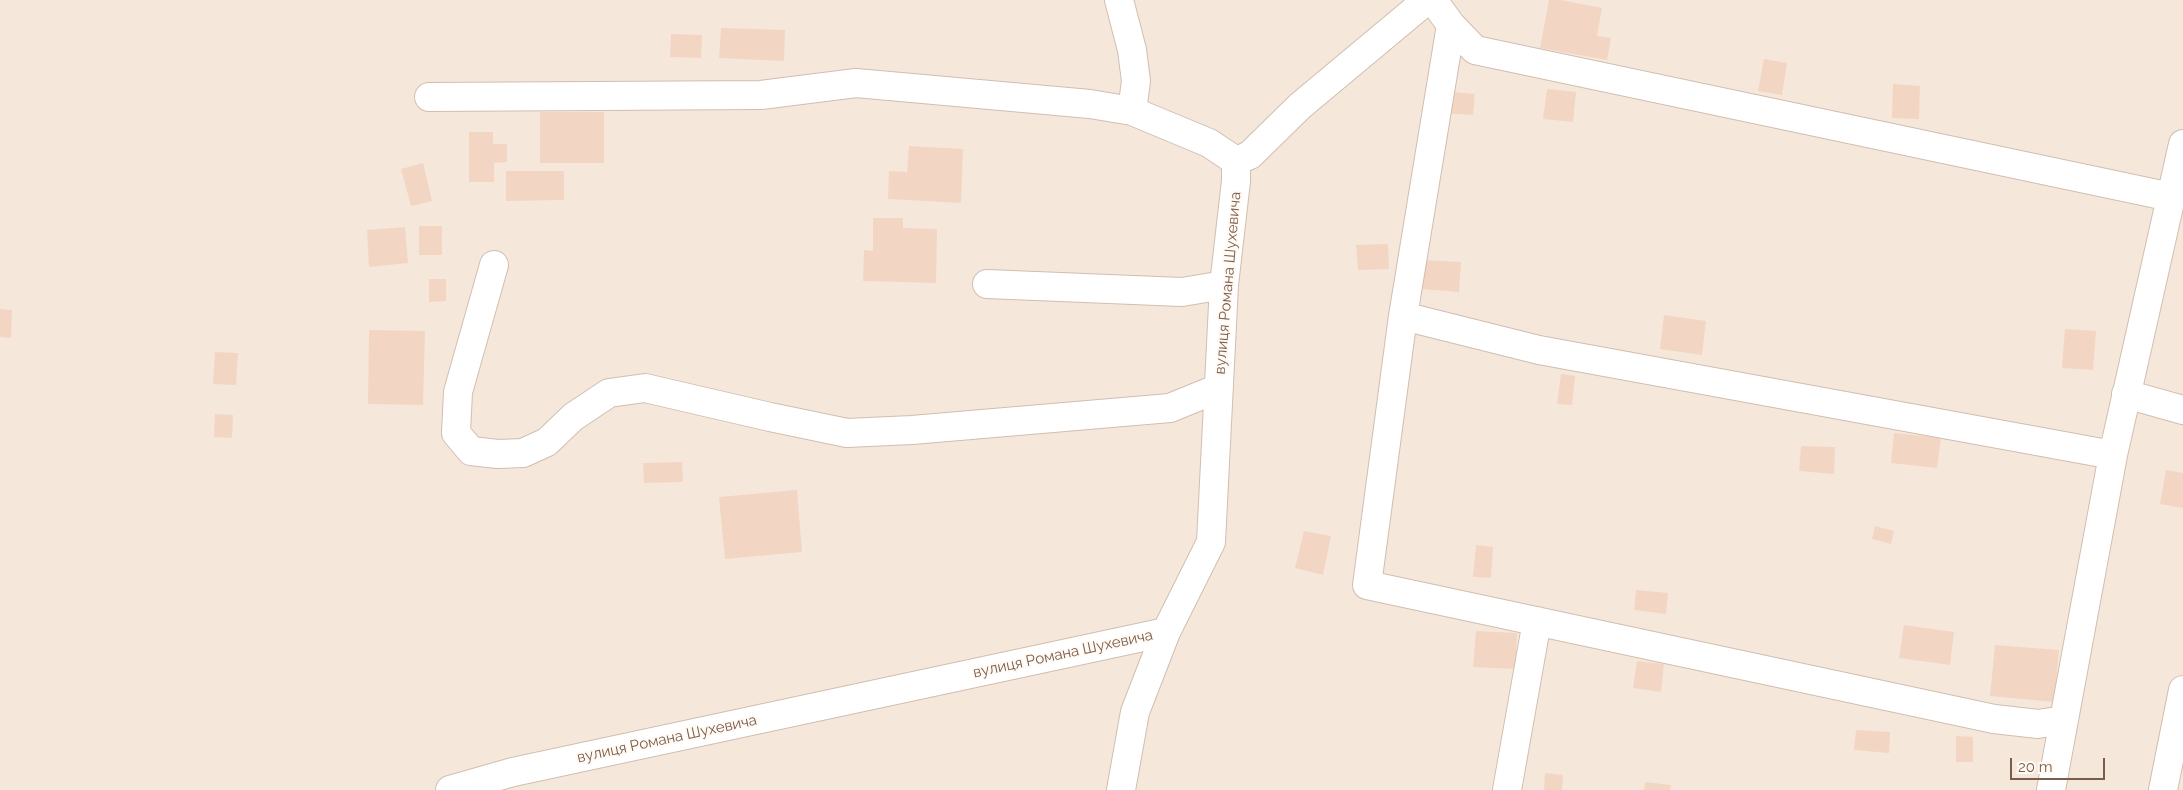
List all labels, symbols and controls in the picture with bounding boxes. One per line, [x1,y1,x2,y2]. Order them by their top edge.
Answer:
street label: вулиця Романа Шухевича [1211,191,1245,375]
street label: вулиця Романа Шухевича [972,626,1154,682]
street label: вулиця Романа Шухевича [576,711,758,767]
scale bar [2013,748,2108,780]
text: 20 m [2018,758,2053,776]

